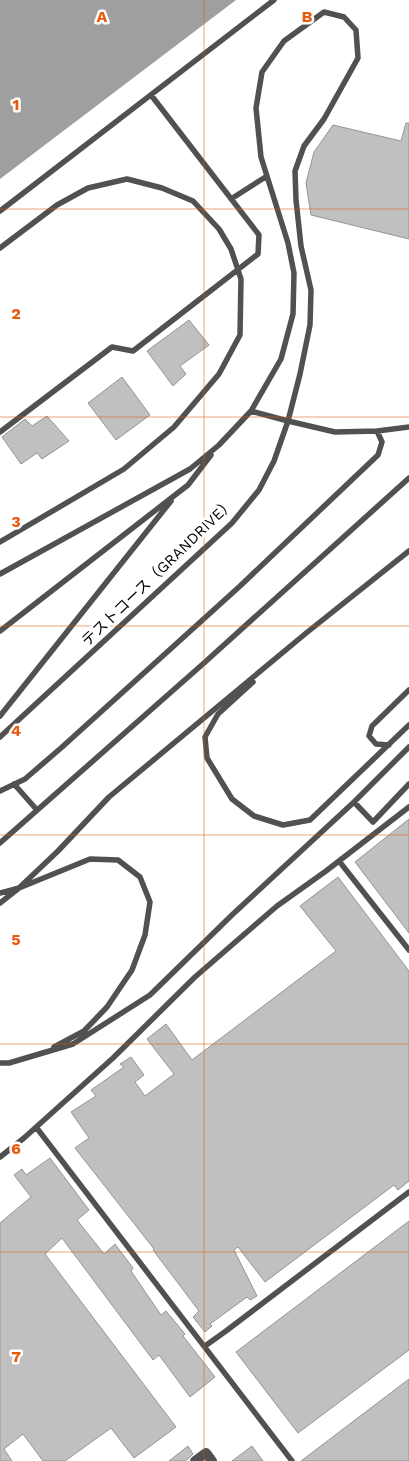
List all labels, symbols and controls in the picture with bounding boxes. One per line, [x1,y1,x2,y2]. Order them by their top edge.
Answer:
text: A [97,7,108,26]
text: B [302,7,313,26]
text: 1 [13,95,19,114]
text: 2 [11,304,21,323]
street label: テストコース（GRANDRIVE） [78,494,238,650]
text: 3 [11,512,21,531]
text: 4 [11,721,21,740]
text: 5 [11,930,21,949]
text: 6 [11,1139,21,1158]
text: 7 [11,1347,21,1366]

